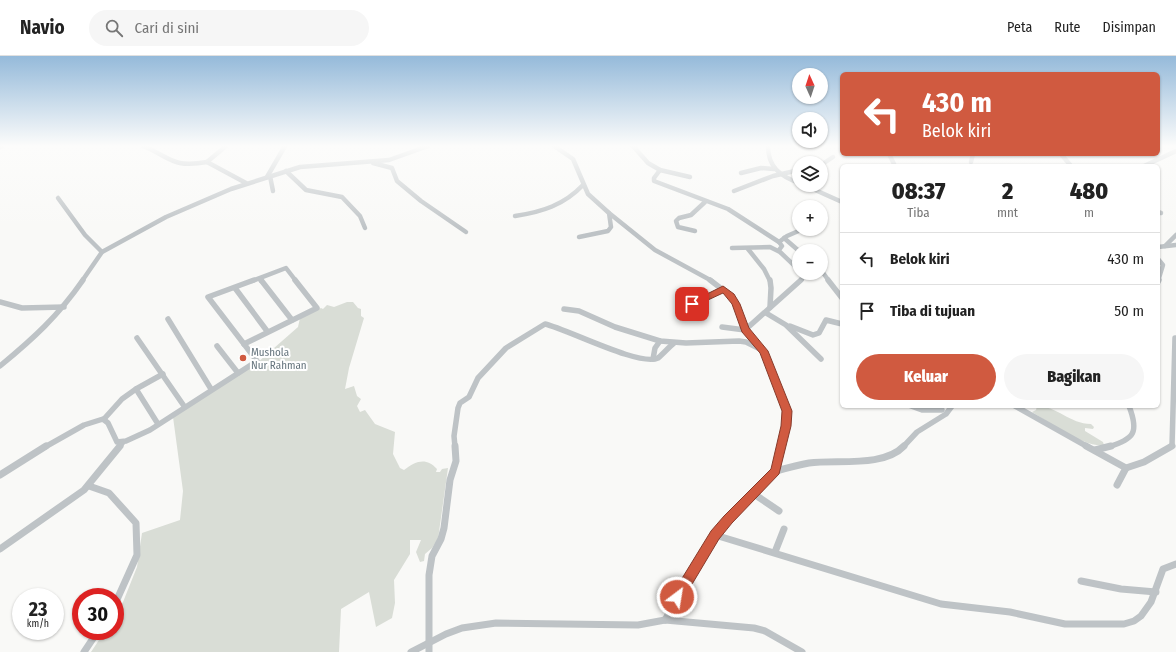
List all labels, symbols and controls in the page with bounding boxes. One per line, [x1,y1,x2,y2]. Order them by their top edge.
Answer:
search box [89,10,369,46]
text: Navio [20,16,65,39]
icon: search [103,17,125,39]
text: Cari di sini [135,19,199,37]
text: Peta [1007,19,1032,36]
text: Rute [1054,19,1081,36]
text: Disimpan [1103,19,1156,36]
north arrow [792,68,828,104]
map controls [792,68,828,280]
text: 430 m [922,86,992,119]
icon: left [856,88,908,140]
button: sound [792,112,828,148]
text: Belok kiri [922,120,991,142]
button: layers [792,156,828,192]
text: 08:37 [892,177,945,205]
text: 2 [1002,177,1013,205]
text: 480 [1070,177,1108,205]
button: + [792,200,828,236]
text: Tiba [907,205,930,220]
text: mnt [997,205,1018,220]
text: m [1084,205,1094,220]
button: − [792,244,828,280]
icon: left [856,248,878,270]
text: Belok kiri [890,250,950,268]
text: 430 m [1107,250,1144,268]
pin [675,287,709,321]
icon: arrive [681,293,703,315]
icon: arrive [856,300,878,322]
text: Tiba di tujuan [890,302,975,320]
text: 50 m [1114,302,1144,320]
place label: Mushola Nur Rahman [251,346,307,372]
marker: Mushola Nur Rahman [238,353,248,363]
button: Keluar [856,354,996,400]
button: Bagikan [1004,354,1144,400]
position arrow [656,576,698,618]
speed limit sign: 30 [72,588,124,640]
text: 23 [29,597,47,621]
text: km/h [27,618,49,630]

